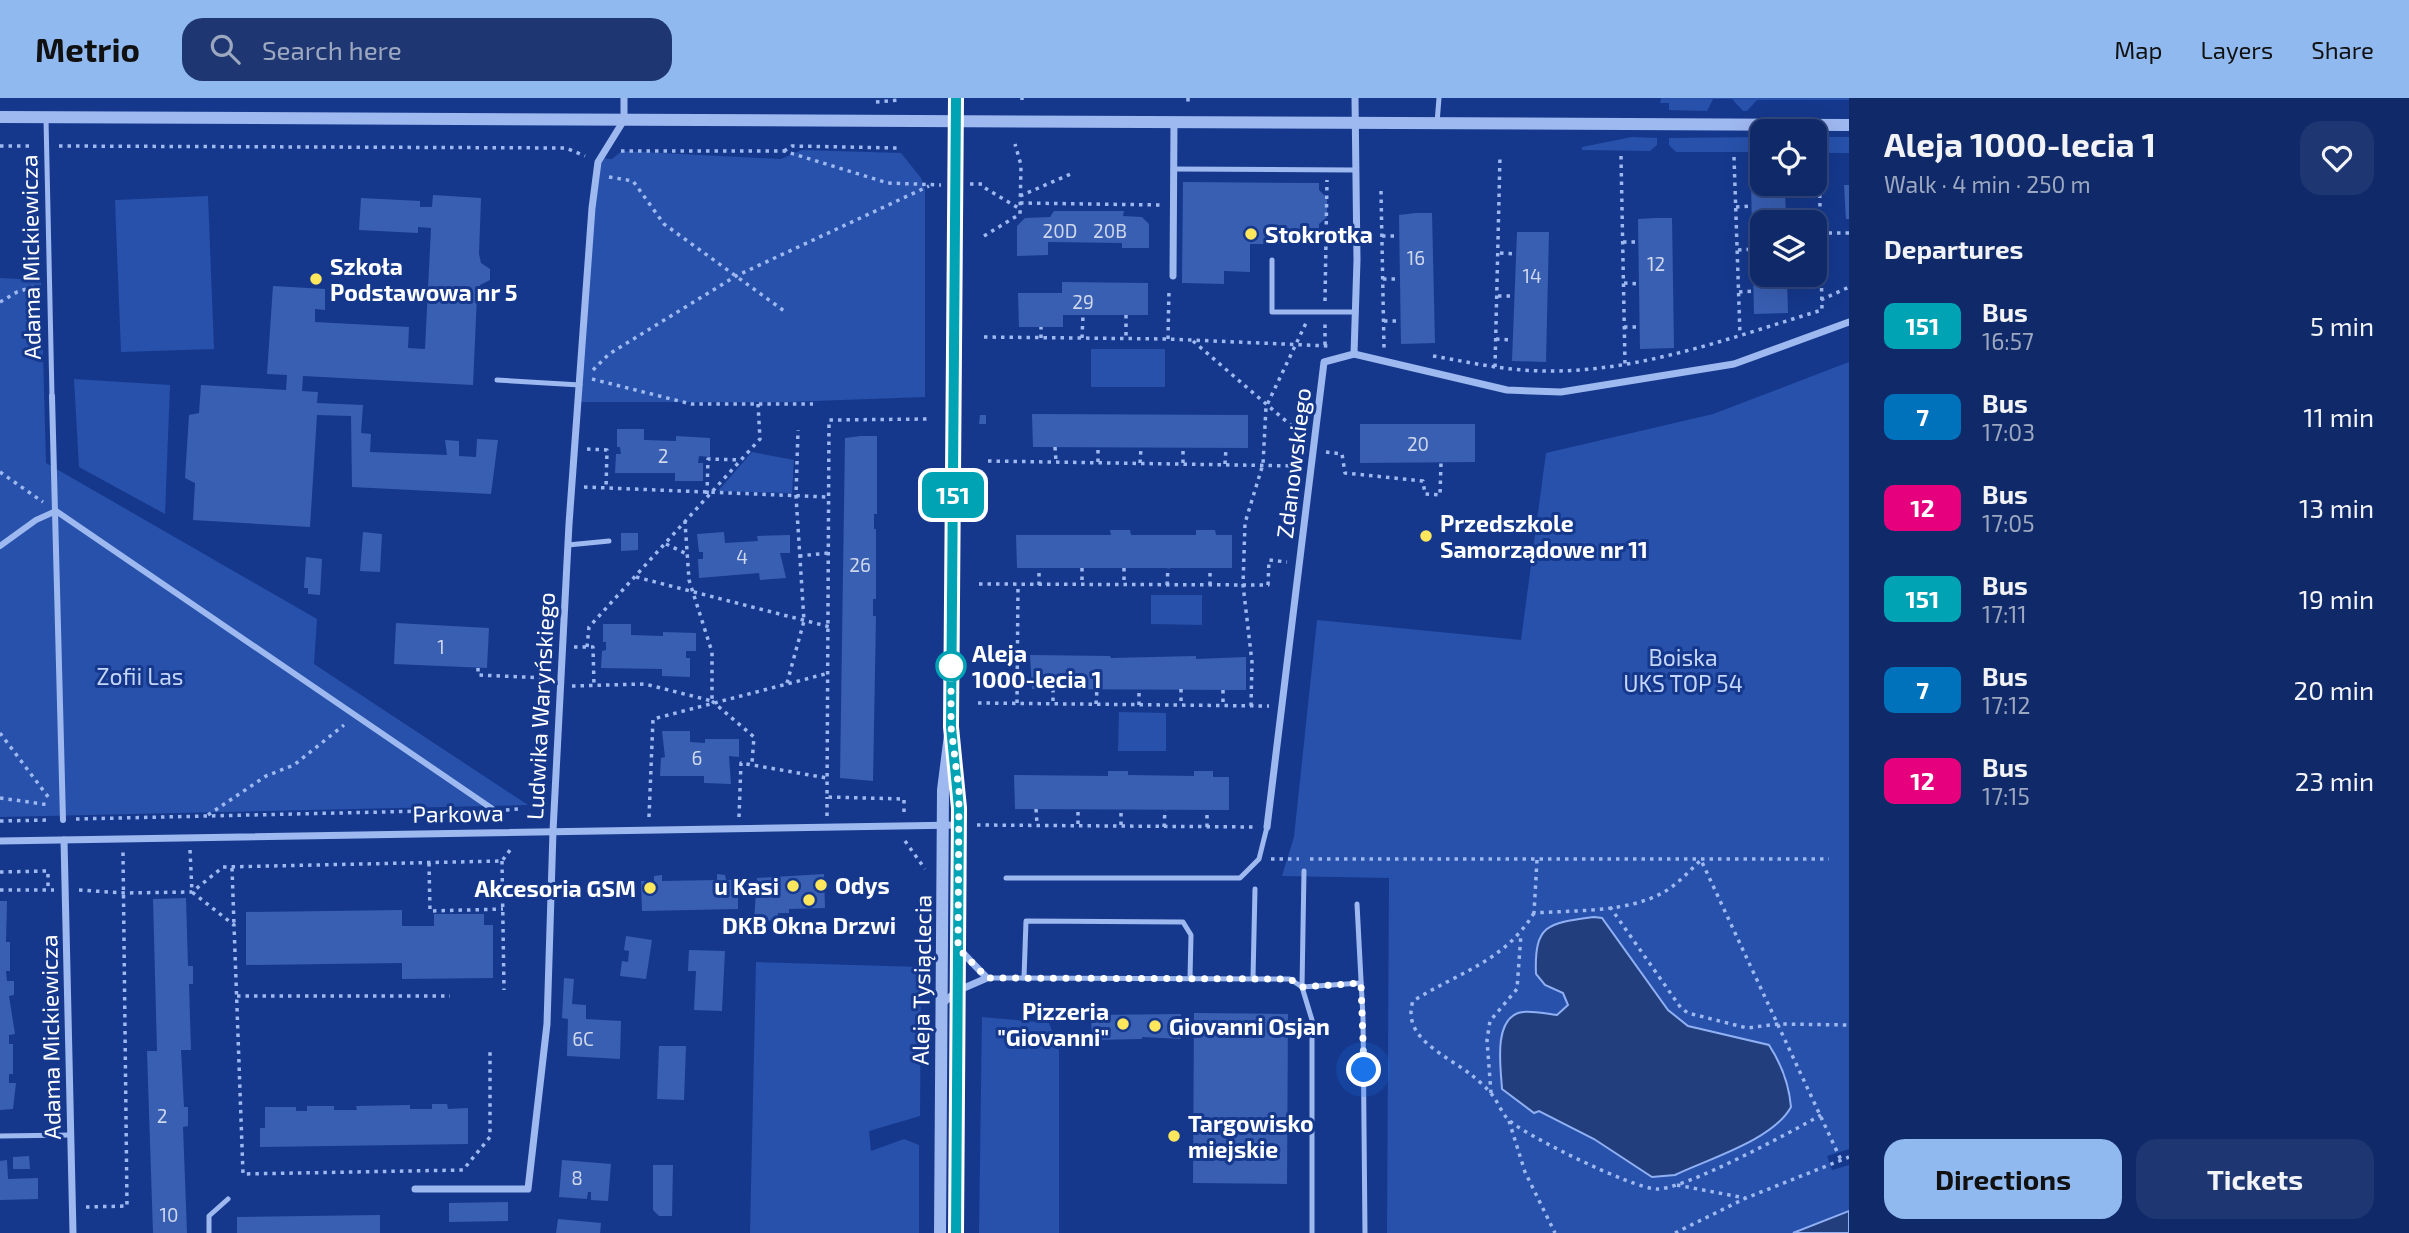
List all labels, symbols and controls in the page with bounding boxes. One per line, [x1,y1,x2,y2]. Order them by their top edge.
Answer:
search box [182,18,672,81]
text: Metrio [35,29,140,69]
icon: search [206,30,244,68]
text: Search here [262,34,402,65]
text: Map [2114,35,2162,64]
text: Layers [2200,35,2273,64]
text: Share [2311,35,2374,64]
map controls [1750,119,1827,287]
button: locate [1750,119,1827,196]
button: heart [2300,121,2374,195]
text: Aleja 1000-lecia 1 [1884,124,2156,164]
street label: Adama Mickiewicza [14,154,46,360]
text: Walk · 4 min · 250 m [1884,170,2091,198]
button: layers [1750,210,1827,287]
house number: 20D [1043,219,1077,242]
house number: 20B [1093,219,1127,242]
place label: Stokrotka [1265,220,1373,248]
marker: Stokrotka [1243,226,1259,242]
text: Departures [1884,233,2023,264]
house number: 16 [1407,246,1425,269]
place label: Szkoła Podstawowa nr 5 [330,252,517,306]
house number: 12 [1647,252,1665,275]
house number: 14 [1522,264,1542,287]
marker: Szkoła Podstawowa nr 5 [308,271,324,287]
house number: 29 [1072,290,1094,313]
text: Bus [1982,296,2028,327]
text: 5 min [2310,310,2374,341]
text: 151 [1906,311,1939,340]
text: 16:57 [1982,327,2034,355]
street label: Zdanowskiego [1270,386,1316,540]
text: Bus [1982,387,2028,418]
text: 11 min [2303,401,2374,432]
text: 7 [1916,402,1929,431]
text: 17:03 [1982,418,2035,446]
house number: 20 [1407,432,1429,455]
house number: 2 [658,444,668,467]
line badge: 151 [913,472,993,518]
text: Bus [1982,478,2028,509]
text: 151 [936,480,970,509]
text: 13 min [2299,492,2374,523]
text: 12 [1910,493,1935,522]
place label: Przedszkole Samorządowe nr 11 [1440,509,1648,563]
text: 17:05 [1982,509,2035,537]
marker: Przedszkole Samorządowe nr 11 [1418,528,1434,544]
house number: 4 [736,545,748,568]
house number: 26 [849,553,871,576]
text: Bus [1982,569,2028,600]
text: 19 min [2299,583,2374,614]
text: 151 [1906,584,1939,613]
street label: Ludwika Waryńskiego [520,591,560,821]
text: 17:11 [1982,600,2027,628]
house number: 1 [437,635,445,658]
place label: Aleja 1000-lecia 1 [972,639,1102,693]
park label: Boiska UKS TOP 54 [1623,643,1743,697]
marker: Aleja 1000-lecia 1 [936,651,966,681]
text: Bus [1982,660,2028,691]
park label: Zofii Las [97,662,183,690]
text: 20 min [2294,674,2374,705]
text: 7 [1916,675,1929,704]
text: 17:12 [1982,691,2030,719]
house number: 6 [692,746,702,769]
text: Bus [1982,751,2028,782]
text: 23 min [2295,765,2374,796]
text: 12 [1910,766,1935,795]
text: 17:15 [1982,782,2030,810]
street label: Parkowa [412,798,504,828]
place label: Odys [835,871,890,899]
place label: u Kasi [714,872,779,900]
place label: Akcesoria GSM [475,874,636,902]
marker: Odys [813,877,829,893]
marker: u Kasi [785,878,801,894]
marker: Akcesoria GSM [642,880,658,896]
marker: DKB Okna Drzwi [801,892,817,908]
street label: Aleja Tysiąclecia [906,895,936,1065]
place label: DKB Okna Drzwi [722,911,896,939]
street label: Adama Mickiewicza [34,934,66,1140]
place label: Pizzeria "Giovanni" [997,997,1109,1051]
place label: Giovanni Osjan [1169,1012,1330,1040]
marker: Pizzeria "Giovanni" [1115,1016,1131,1032]
marker: Giovanni Osjan [1147,1018,1163,1034]
house number: 6C [572,1027,594,1050]
your location [1346,1052,1381,1087]
house number: 2 [157,1104,167,1127]
place label: Targowisko miejskie [1188,1109,1314,1163]
marker: Targowisko miejskie [1166,1128,1182,1144]
button: Directions [1884,1139,2122,1219]
button: Tickets [2136,1139,2374,1219]
house number: 8 [571,1166,583,1189]
house number: 10 [159,1203,179,1226]

